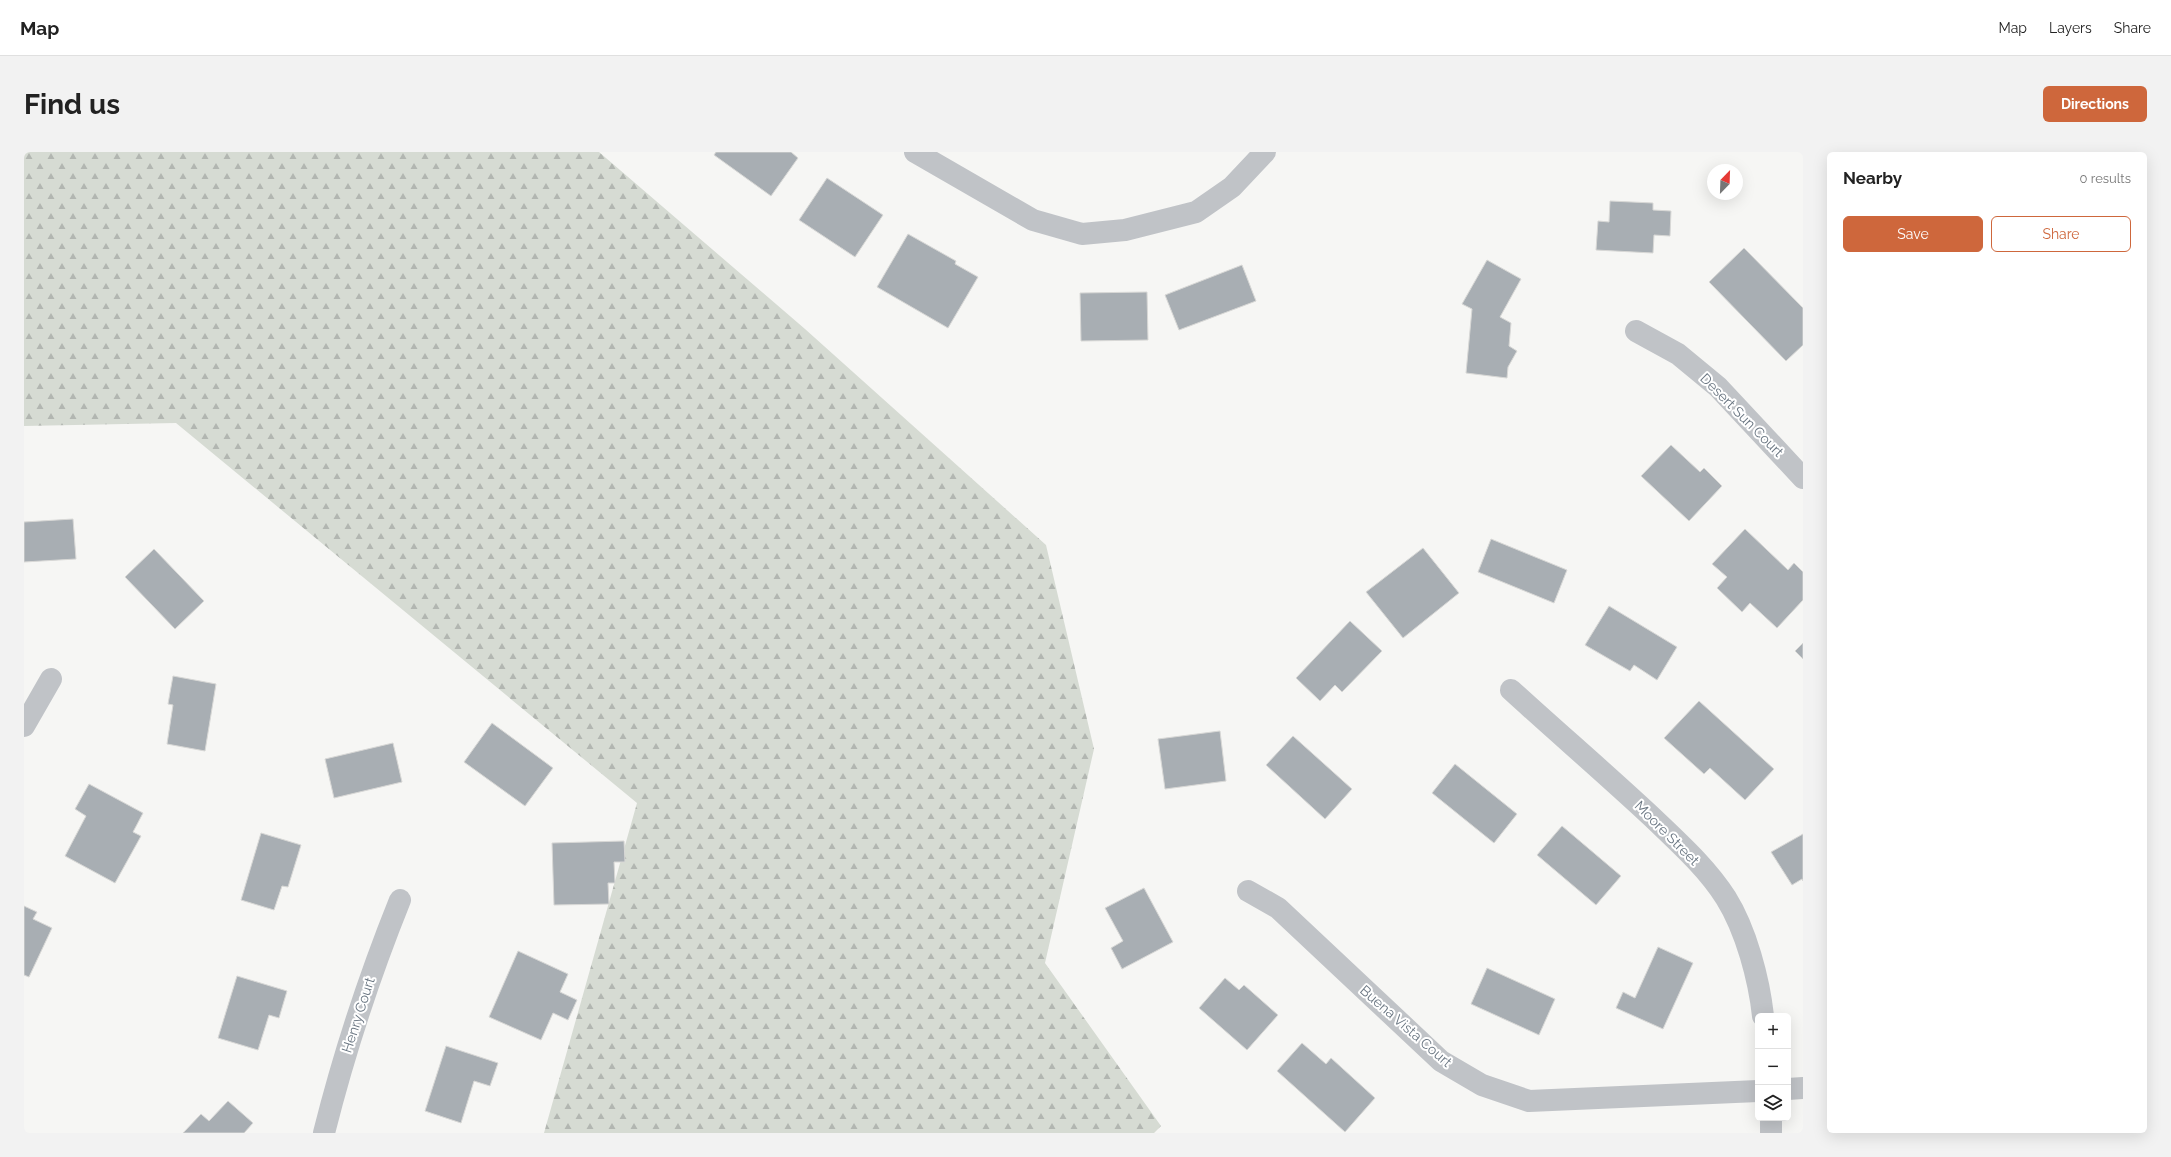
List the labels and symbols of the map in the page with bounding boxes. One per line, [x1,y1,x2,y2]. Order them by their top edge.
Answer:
north arrow [1707,164,1743,200]
street label: Desert Sun Court [1697,370,1787,460]
street label: Moore Street [1632,798,1703,869]
street label: Henry Court [338,975,378,1055]
street label: Buena Vista Court [1357,982,1455,1070]

